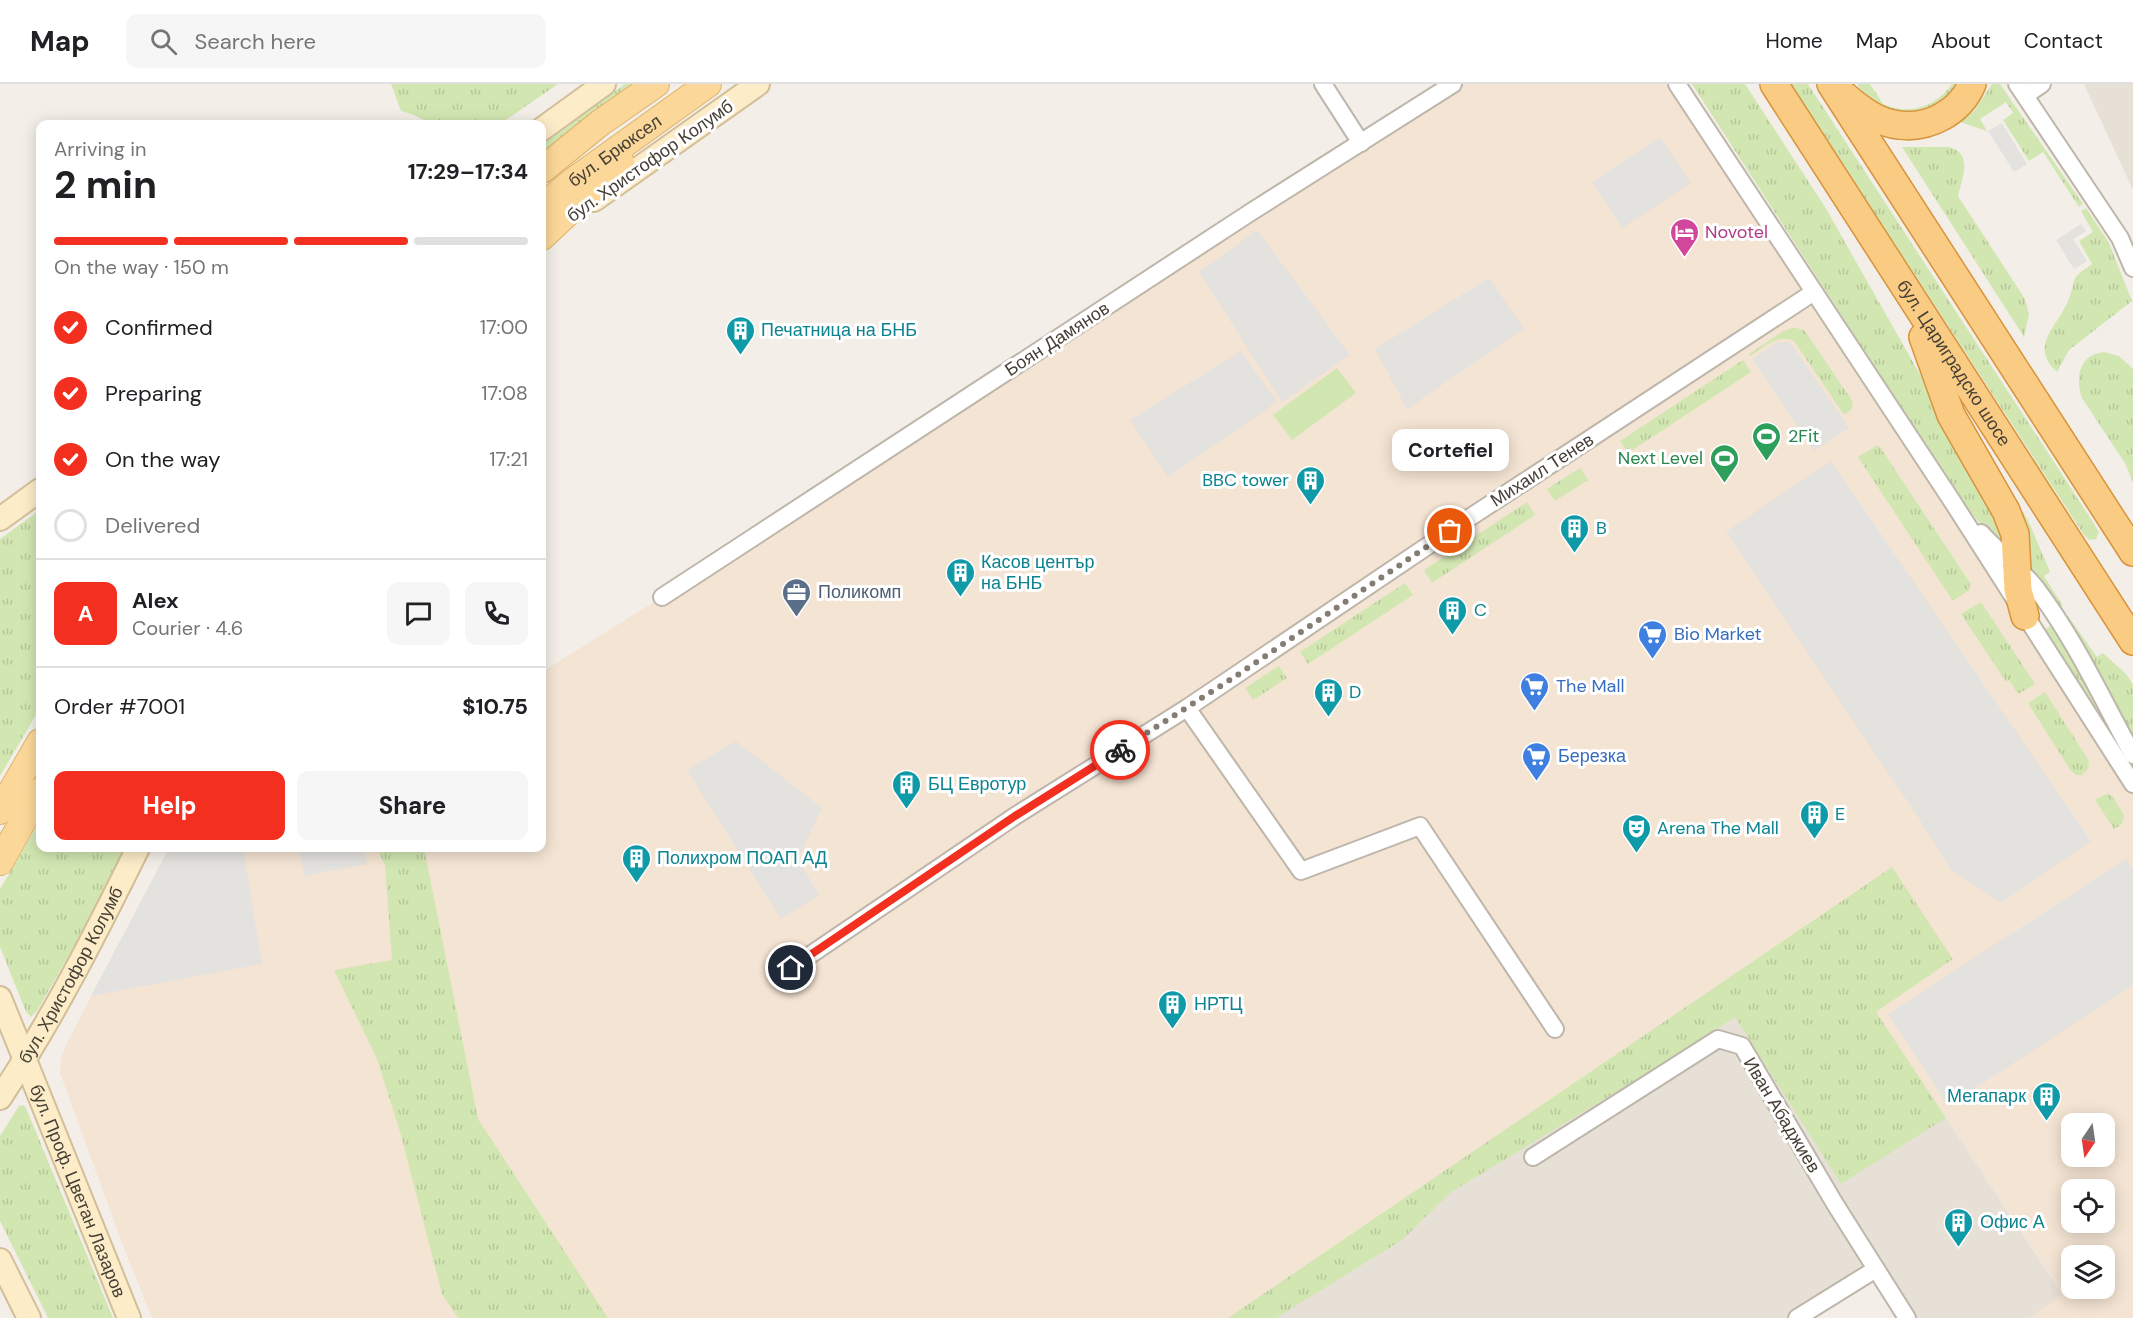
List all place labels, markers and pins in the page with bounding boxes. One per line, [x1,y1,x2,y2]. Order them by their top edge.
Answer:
hotel icon: Novotel [1668,216,1700,258]
place label: Novotel [1705,220,1768,244]
building icon: Печатница на БНБ [724,314,756,356]
place label: Печатница на БНБ [761,318,917,342]
sports icon: 2Fit [1751,420,1783,462]
place label: 2Fit [1788,424,1819,448]
callout: Cortefiel [1392,429,1508,471]
sports icon: Next Level [1708,442,1740,484]
place label: Next Level [1618,446,1703,470]
building icon: BBC tower [1294,464,1326,506]
place label: BBC tower [1202,468,1289,492]
pin [1424,505,1475,556]
building icon: B [1559,512,1591,554]
place label: B [1596,516,1607,540]
place label: Касов център на БНБ [981,550,1095,595]
building icon: Касов център на БНБ [944,556,976,598]
office icon: Поликомп [781,576,813,618]
place label: Поликомп [818,580,901,604]
building icon: C [1437,594,1469,636]
place label: C [1474,598,1487,622]
supermarket icon: Bio Market [1637,618,1669,660]
place label: Bio Market [1674,622,1762,646]
supermarket icon: The Mall [1519,670,1551,712]
place label: The Mall [1556,674,1624,698]
building icon: D [1312,676,1344,718]
place label: D [1349,680,1361,704]
supermarket icon: Березка [1521,740,1553,782]
place label: Березка [1558,744,1627,768]
building icon: БЦ Евротур [891,768,923,810]
place label: БЦ Евротур [928,772,1026,796]
building icon: E [1798,798,1830,840]
place label: E [1835,802,1845,826]
theatre icon: Arena The Mall [1620,812,1652,854]
place label: Arena The Mall [1657,816,1779,840]
building icon: Полихром ПОАП АД [620,842,652,884]
place label: Полихром ПОАП АД [657,846,827,870]
pin [765,942,816,993]
building icon: НРТЦ [1157,988,1189,1030]
place label: НРТЦ [1194,992,1243,1016]
building icon: Мегапарк [2031,1080,2063,1122]
place label: Мегапарк [1947,1084,2026,1108]
building icon: Офис А [1943,1206,1975,1248]
place label: Офис А [1980,1210,2045,1234]

